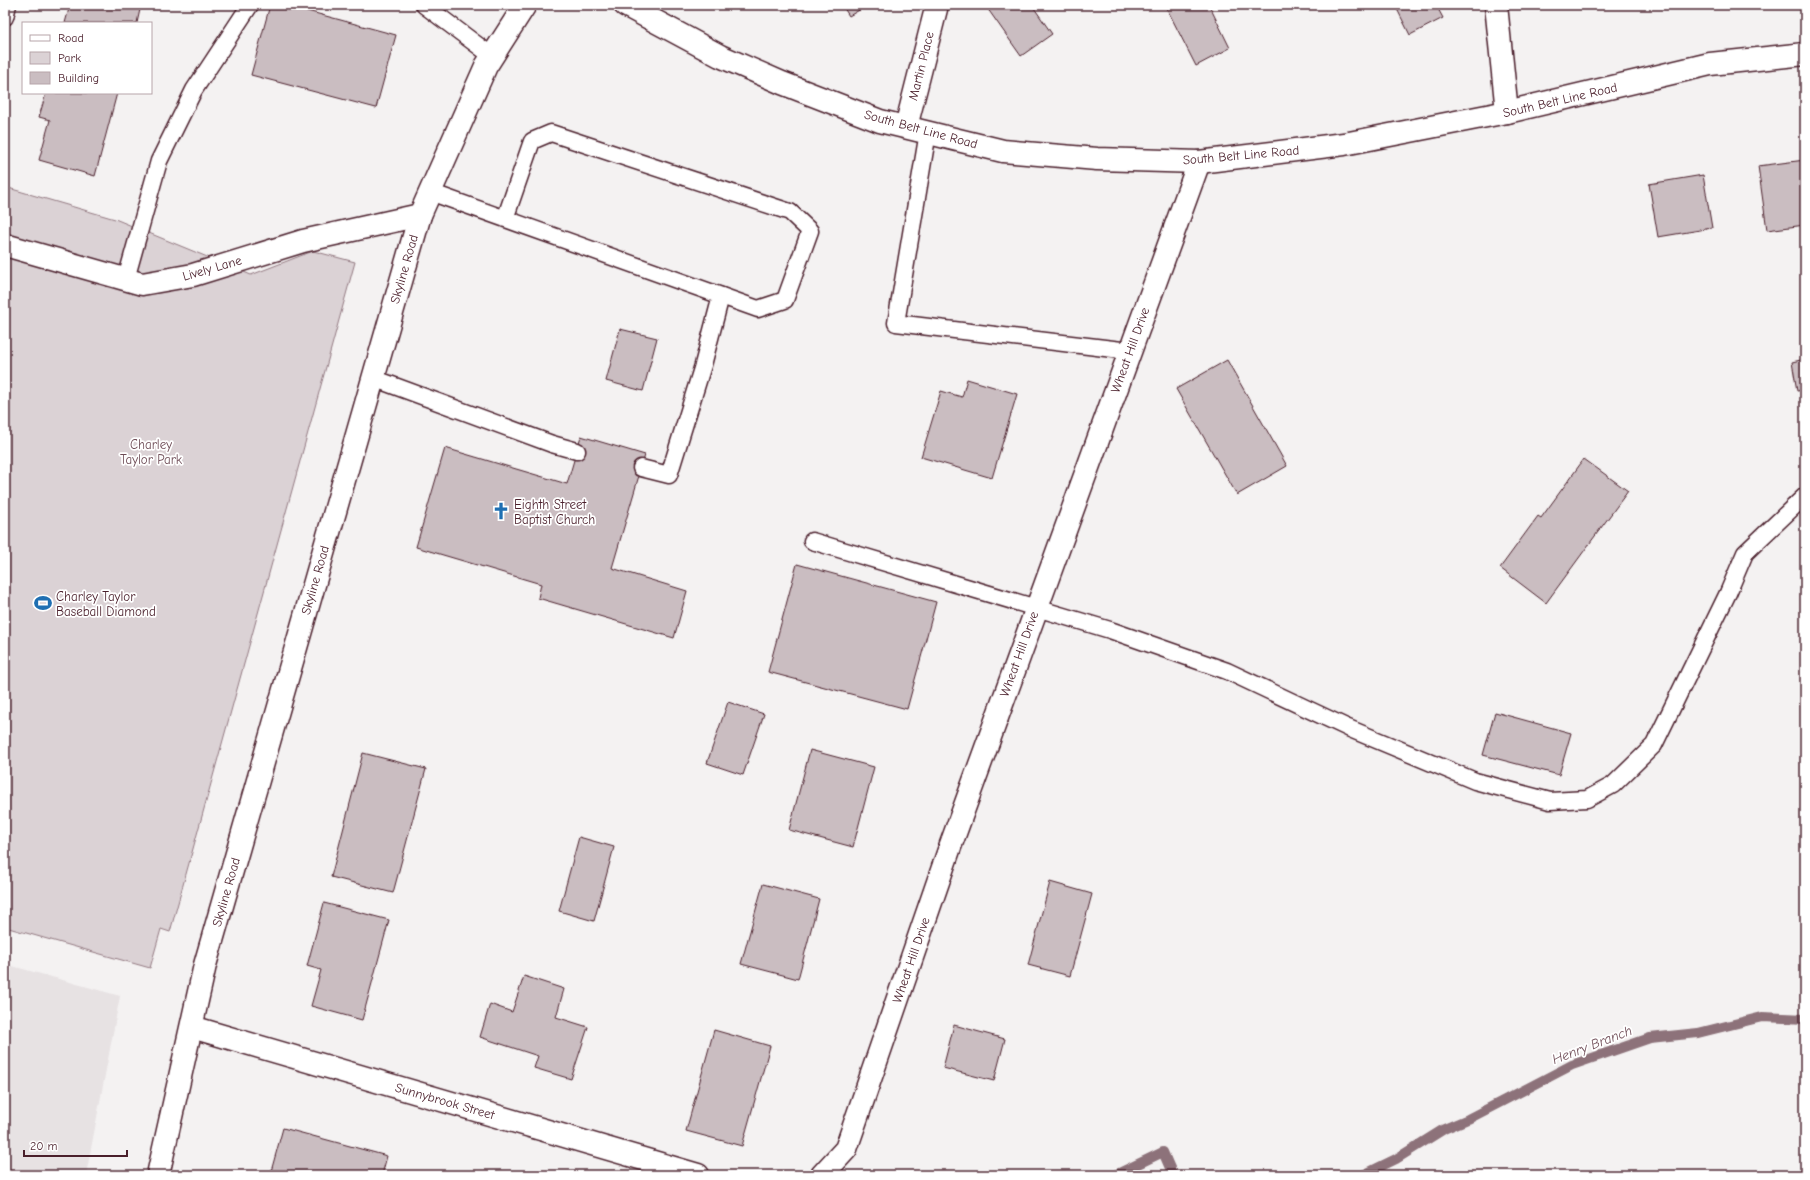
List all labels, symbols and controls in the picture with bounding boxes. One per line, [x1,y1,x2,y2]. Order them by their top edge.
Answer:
legend [22,22,152,94]
street label: Martin Place [905,29,937,102]
text: Road [58,31,84,45]
text: Park [58,51,81,65]
text: Building [58,71,99,85]
street label: South Belt Line Road [1501,80,1619,120]
street label: South Belt Line Road [863,107,979,151]
street label: South Belt Line Road [1182,142,1300,168]
street label: Skyline Road [387,233,421,305]
street label: Lively Lane [181,252,244,284]
street label: Wheat Hill Drive [1108,305,1153,395]
park label: Charley Taylor Park [120,437,183,467]
place label: Eighth Street Baptist Church [514,497,595,527]
church icon: Eighth Street Baptist Church [491,501,511,521]
street label: Skyline Road [298,544,332,616]
place label: Charley Taylor Baseball Diamond [56,589,156,619]
sports icon: Charley Taylor Baseball Diamond [33,593,53,613]
street label: Wheat Hill Drive [997,609,1042,699]
street label: Skyline Road [209,856,243,928]
street label: Wheat Hill Drive [889,915,933,1005]
water label: Henry Branch [1550,1022,1634,1068]
street label: Sunnybrook Street [394,1080,498,1123]
scale bar [24,1132,127,1158]
text: 20 m [30,1139,58,1153]

